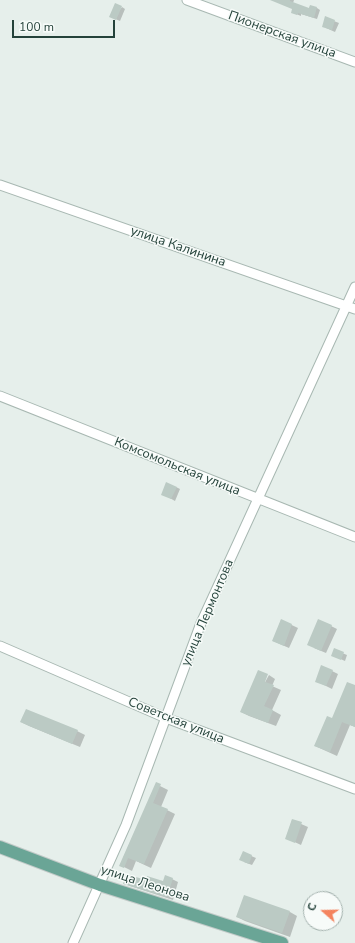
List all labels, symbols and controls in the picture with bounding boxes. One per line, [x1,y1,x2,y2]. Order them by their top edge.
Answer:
street label: Пионерская улица [226,8,338,62]
scale bar [14,12,117,38]
text: 100 m [19,19,54,35]
street label: улица Калинина [128,223,228,271]
street label: Комсомольская улица [112,435,242,499]
street label: улица Лермонтова [178,557,238,669]
street label: Советская улица [126,695,226,747]
street label: улица Леонова [98,862,192,906]
north arrow [303,891,343,931]
text: С [304,901,321,913]

